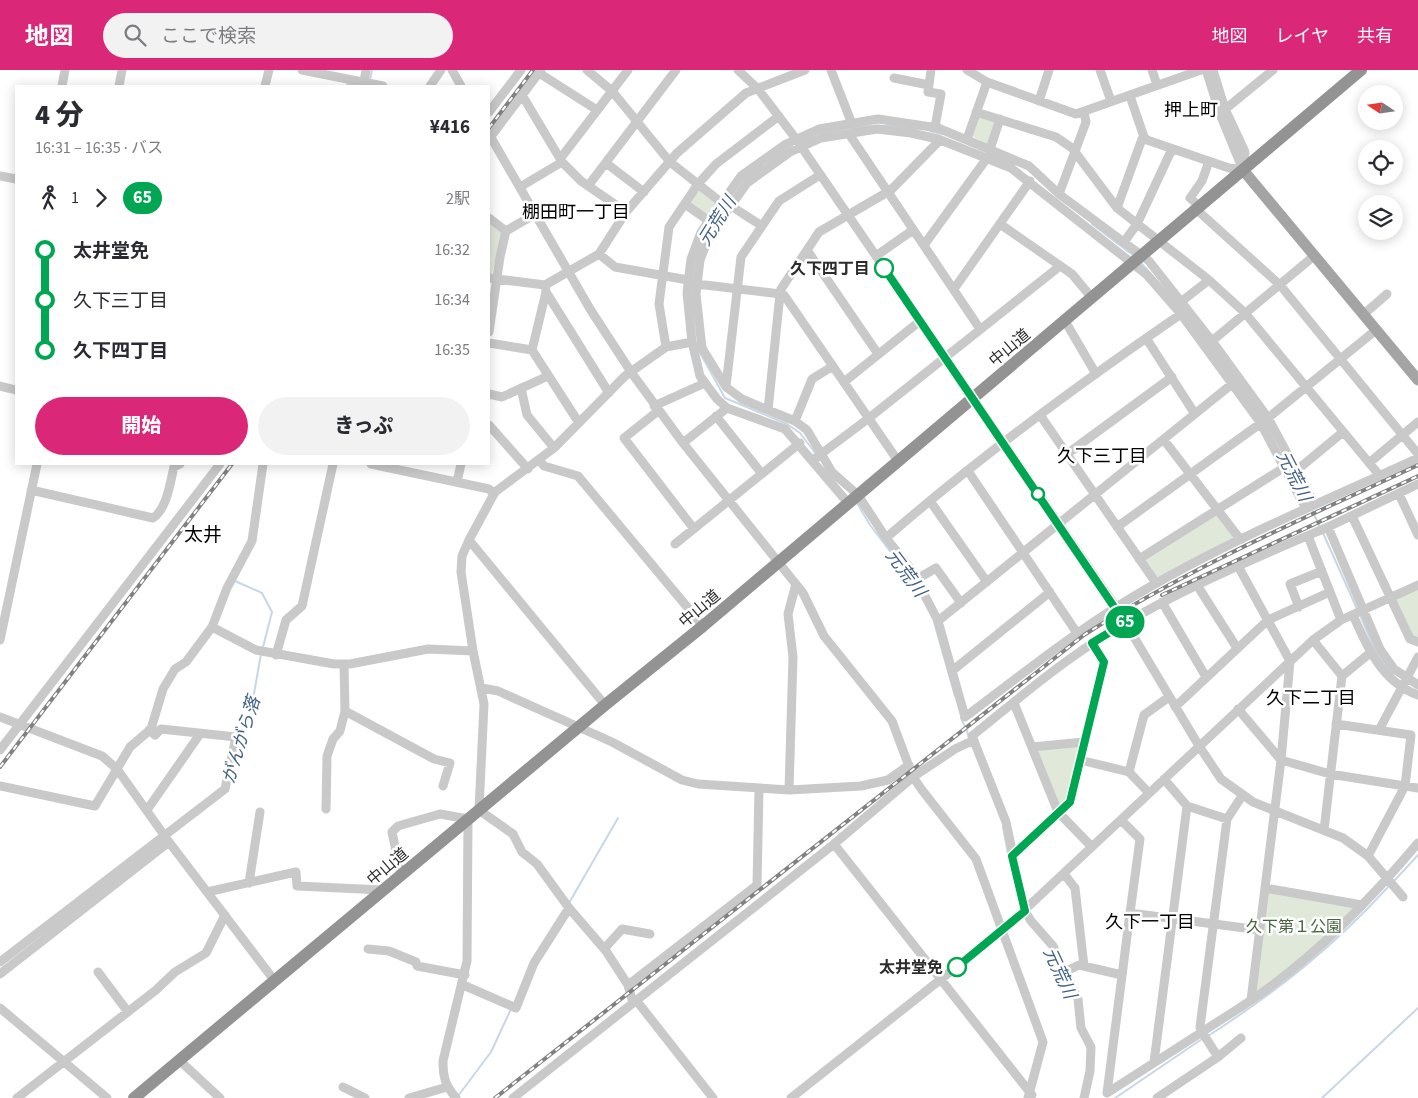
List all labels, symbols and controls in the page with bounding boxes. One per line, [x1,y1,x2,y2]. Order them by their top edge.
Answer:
search box [103,13,453,58]
text: 地図 [25,19,73,54]
icon: search [121,21,149,49]
text: ここで検索 [161,23,256,50]
text: 地図 [1212,24,1248,49]
text: レイヤ [1276,24,1329,49]
text: 共有 [1357,24,1393,49]
north arrow [1358,85,1402,130]
map controls [1358,85,1403,240]
text: 4 分 [35,95,84,135]
district label: 押上町 [1164,98,1218,123]
text: ¥416 [430,114,470,141]
text: 16:31 – 16:35 · バス [35,137,163,159]
button: locate [1358,140,1403,185]
icon: walk [35,184,63,212]
icon: forward [87,184,115,212]
text: 65 [133,185,152,210]
text: 1 [71,187,79,209]
text: 2駅 [446,188,470,210]
water label: 元荒川 [693,190,743,251]
button: layers [1358,195,1403,240]
district label: 棚田町一丁目 [522,200,630,225]
text: 太井堂免 [73,238,149,265]
text: 16:32 [434,239,470,261]
place label: 久下四丁目 [790,258,870,280]
marker: 久下四丁目 [874,258,894,278]
text: 久下三丁目 [73,288,168,315]
text: 16:34 [434,289,470,311]
street label: 中山道 [984,324,1035,372]
text: 久下四丁目 [73,338,168,365]
text: 16:35 [434,339,470,361]
button: 開始 [35,397,248,455]
button: きっぷ [258,397,470,455]
district label: 久下三丁目 [1057,444,1147,469]
water label: 元荒川 [1270,446,1318,508]
unlabelled marker [1031,487,1045,501]
district label: 太井 [184,522,222,549]
water label: 元荒川 [879,544,933,604]
street label: 中山道 [674,585,725,633]
line badge: 65 [1102,606,1148,638]
text: 65 [1115,609,1135,634]
district label: 久下二丁目 [1266,686,1356,711]
water label: がんがら落 [216,691,267,787]
street label: 中山道 [362,843,413,891]
district label: 久下一丁目 [1105,910,1195,935]
park label: 久下第１公園 [1246,916,1342,938]
water label: 元荒川 [1037,943,1083,1005]
place label: 太井堂免 [879,957,943,979]
marker: 太井堂免 [947,957,967,977]

